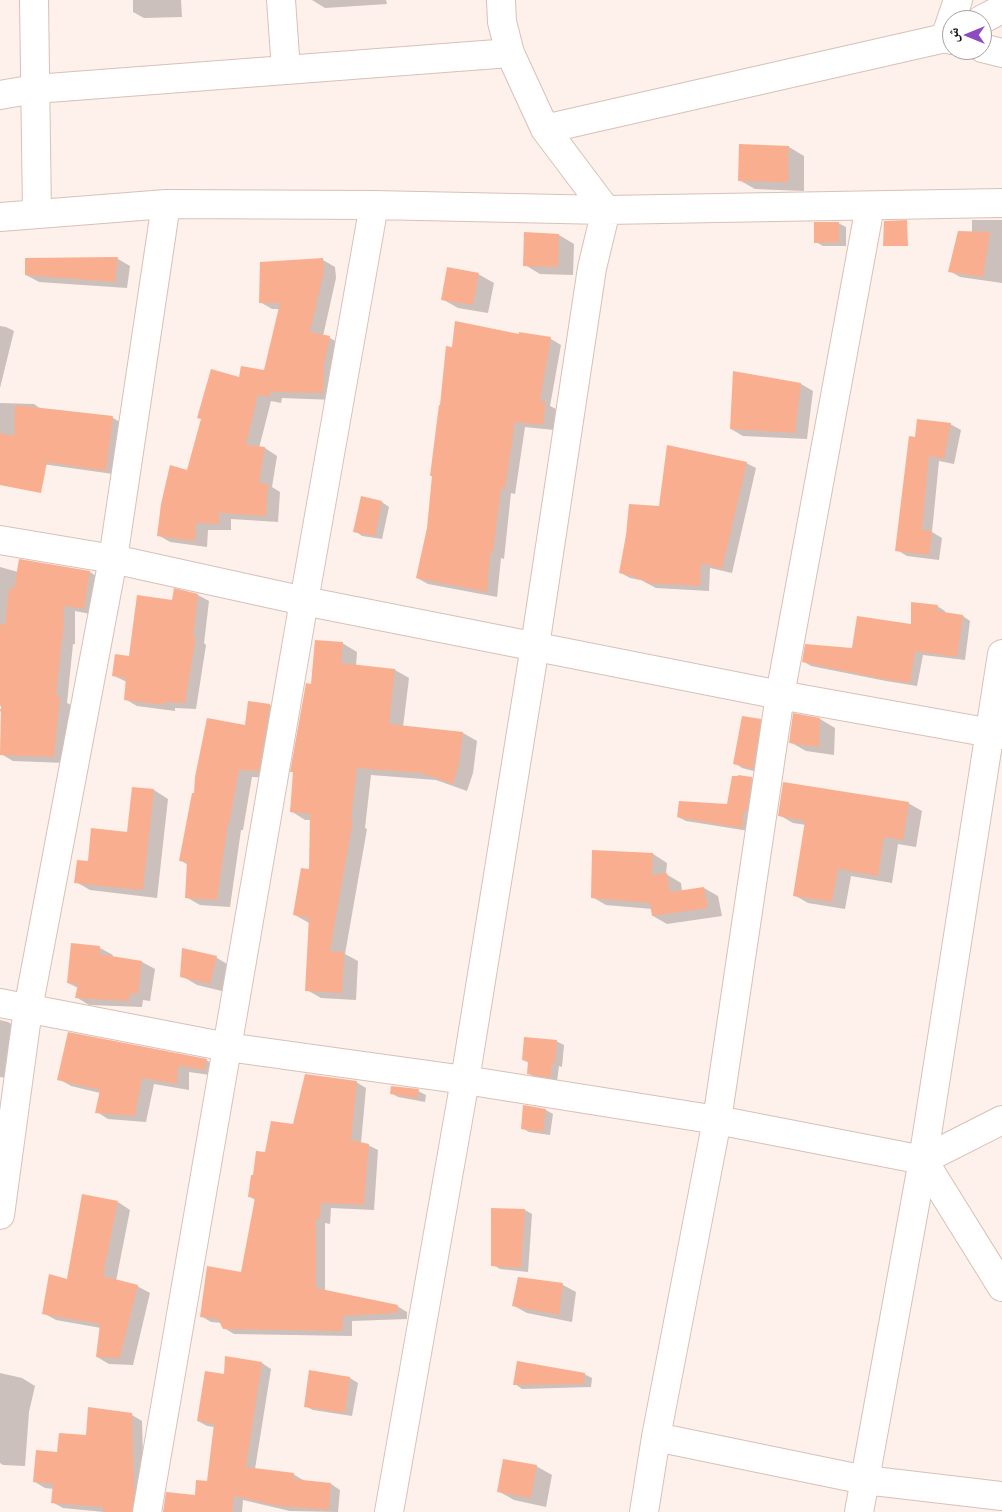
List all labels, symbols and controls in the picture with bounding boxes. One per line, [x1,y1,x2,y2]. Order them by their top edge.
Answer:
north arrow [942,10,992,60]
text: ش [944,28,962,42]

